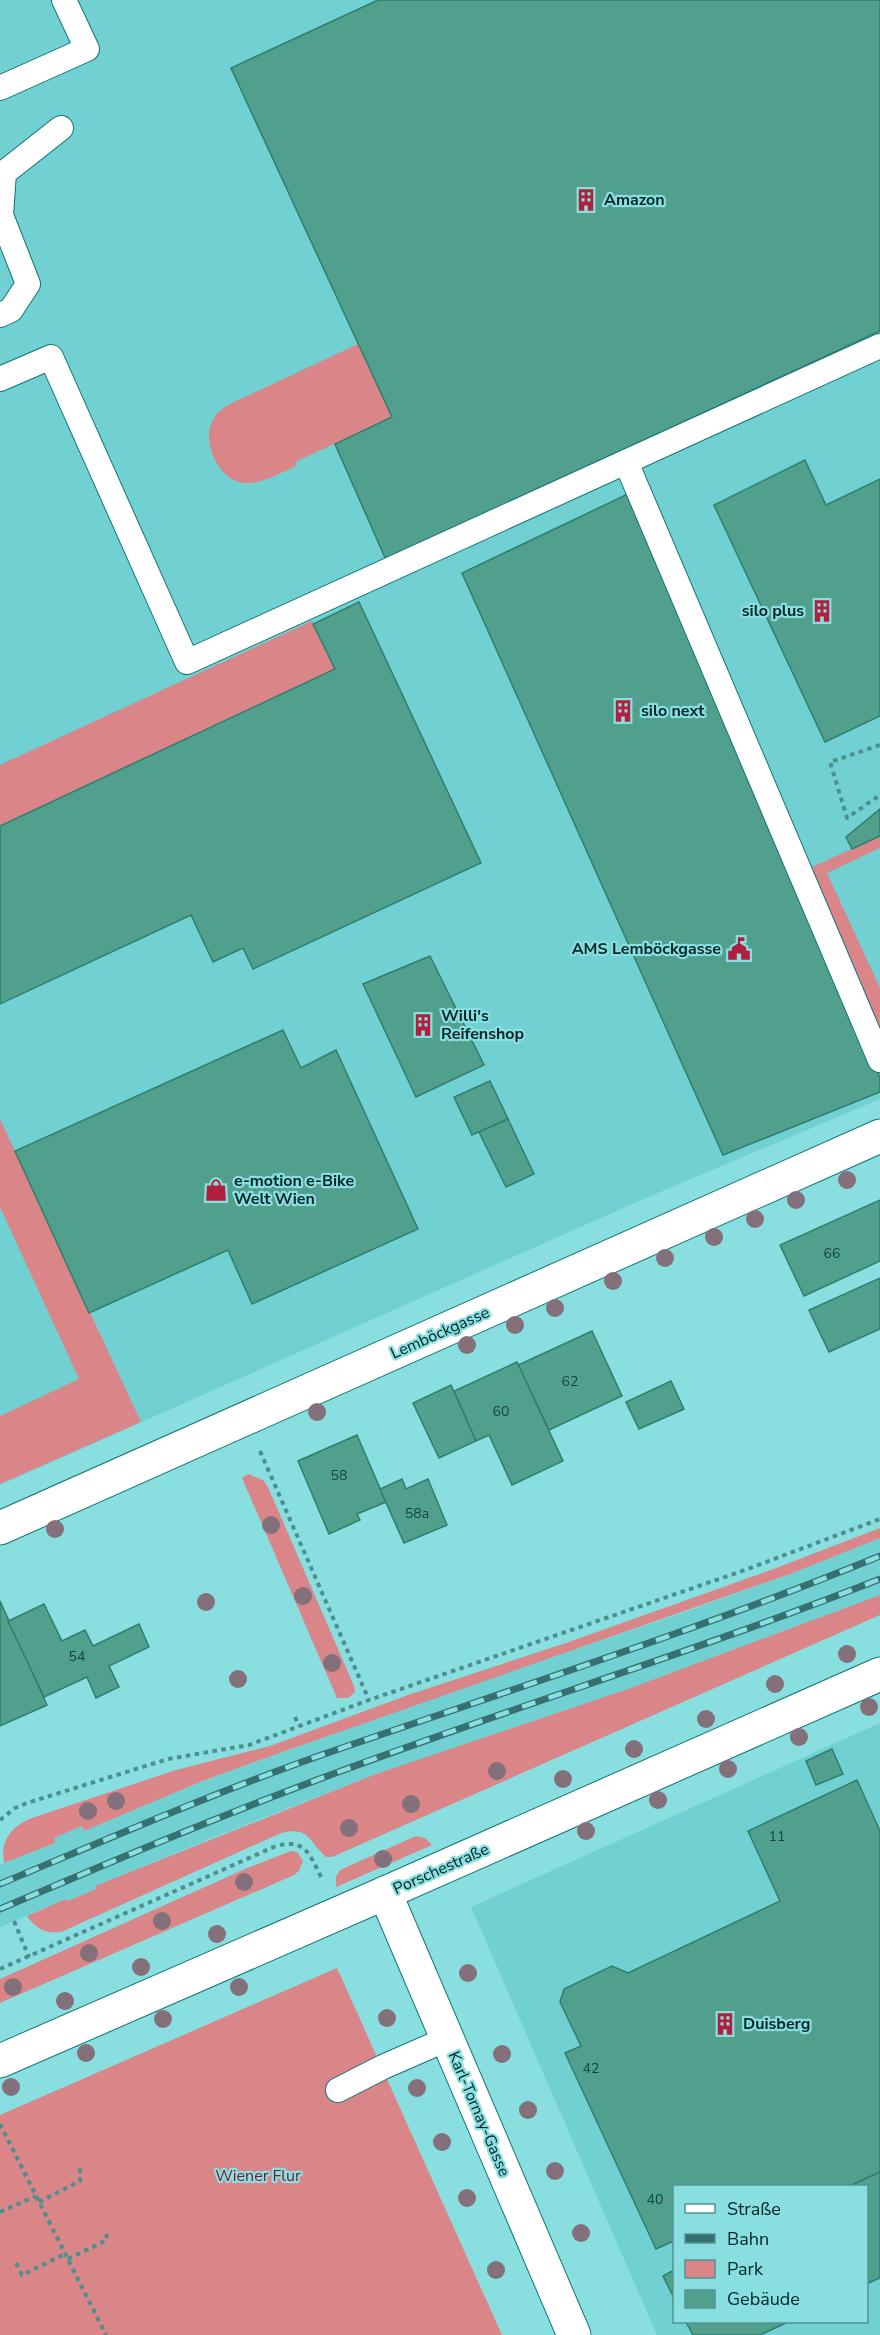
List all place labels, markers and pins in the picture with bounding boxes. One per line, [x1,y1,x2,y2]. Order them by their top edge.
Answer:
building icon: Amazon [573,187,599,213]
place label: Amazon [604,189,665,211]
building icon: silo plus [809,598,835,624]
place label: silo plus [742,600,804,622]
building icon: silo next [610,698,636,724]
place label: silo next [641,700,705,722]
public building icon: AMS Lemböckgasse [726,936,752,962]
place label: AMS Lemböckgasse [572,938,721,960]
place label: Willi's Reifenshop [441,1005,524,1045]
building icon: Willi's Reifenshop [410,1012,436,1038]
place label: e-motion e-Bike Welt Wien [234,1170,354,1210]
shop icon: e-motion e-Bike Welt Wien [203,1177,229,1203]
building icon: Duisberg [712,2011,738,2037]
place label: Duisberg [743,2013,810,2035]

